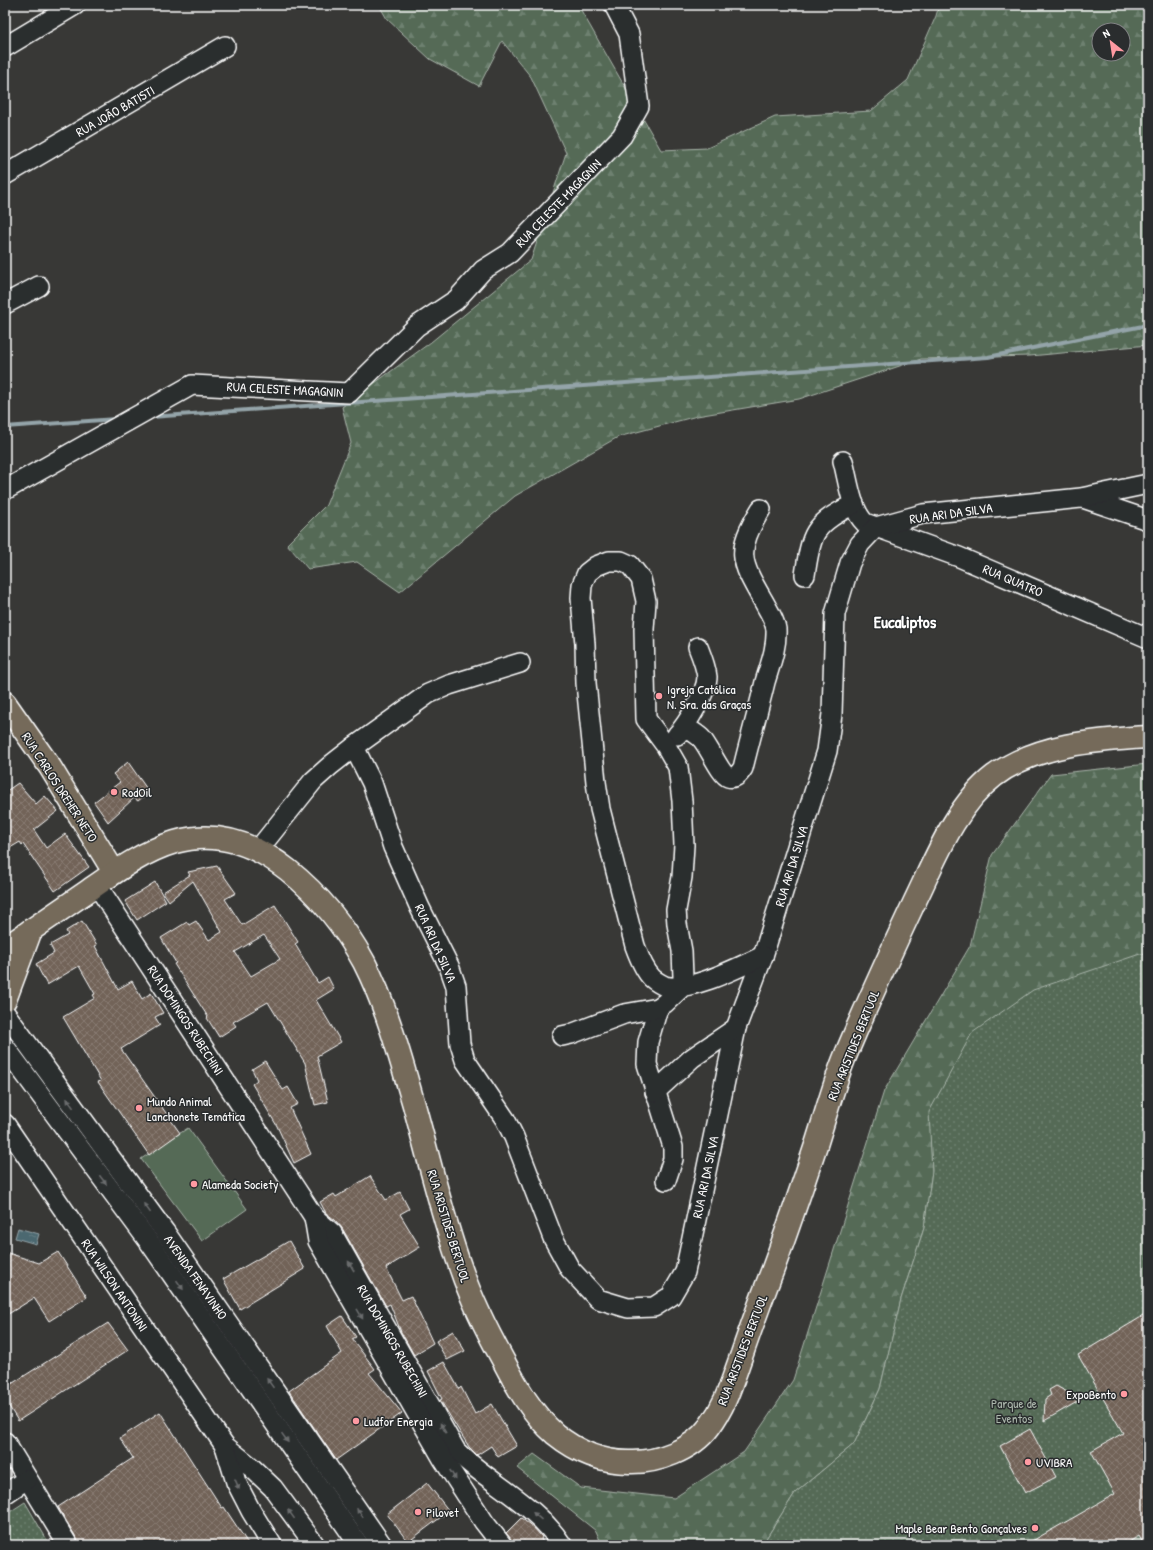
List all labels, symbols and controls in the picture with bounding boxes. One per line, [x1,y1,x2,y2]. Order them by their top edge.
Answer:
north arrow [1091,22,1131,62]
text: N [1100,26,1112,41]
street label: RUA JOÃO BATISTI [72,81,158,141]
street label: RUA CELESTE MAGAGNIN [511,155,605,251]
street label: RUA CELESTE MAGAGNIN [226,377,344,401]
street label: RUA ARI DA SILVA [908,498,994,528]
street label: RUA QUATRO [980,559,1046,601]
district label: Eucaliptos [874,610,937,634]
place label: Igreja Católica N. Sra. das Graças [667,680,751,713]
marker: Igreja Católica N. Sra. das Graças [654,691,664,701]
street label: RUA CARLOS DREHER NETO [18,729,102,845]
place label: RodOil [122,783,152,801]
marker: RodOil [109,787,119,797]
street label: RUA ARI DA SILVA [770,823,812,909]
street label: RUA ARI DA SILVA [411,901,462,985]
street label: RUA DOMINGOS RUBECHINI [144,962,228,1078]
street label: RUA ARISTIDES BERTUOL [823,987,883,1103]
place label: Mundo Animal Lanchonete Temática [147,1092,245,1125]
one-way arrow [66,1098,74,1109]
marker: Mundo Animal Lanchonete Temática [134,1103,144,1113]
street label: RUA ARI DA SILVA [687,1134,723,1220]
street label: RUA ARISTIDES BERTUOL [423,1167,475,1285]
one-way arrow [99,1175,107,1185]
place label: Alameda Society [202,1175,279,1193]
marker: Alameda Society [189,1179,199,1189]
one-way arrow [143,1202,151,1213]
street label: AVENIDA FENAVINHO [160,1231,232,1323]
street label: RUA WILSON ANTONINI [77,1235,153,1335]
one-way arrow [347,1260,354,1272]
one-way arrow [175,1280,183,1290]
street label: RUA DOMINGOS RUBECHINI [353,1281,433,1401]
street label: RUA ARISTIDES BERTUOL [713,1292,771,1408]
one-way arrow [356,1308,363,1320]
one-way arrow [266,1378,274,1388]
place label: ExpoBento [1066,1385,1116,1403]
marker: ExpoBento [1119,1389,1129,1399]
park label: Parque de Eventos [991,1394,1037,1427]
place label: Ludfor Energia [364,1412,433,1430]
marker: Ludfor Energia [351,1416,361,1426]
one-way arrow [440,1422,447,1434]
one-way arrow [281,1433,289,1444]
place label: UVIBRA [1036,1453,1073,1471]
marker: UVIBRA [1023,1457,1033,1467]
one-way arrow [450,1469,457,1481]
one-way arrow [235,1478,241,1490]
place label: Pilovet [426,1503,459,1521]
marker: Pilovet [413,1507,423,1517]
one-way arrow [287,1508,296,1519]
one-way arrow [356,1508,364,1518]
one-way arrow [531,1511,542,1520]
place label: Maple Bear Bento Gonçalves [895,1519,1027,1537]
marker: Maple Bear Bento Gonçalves [1030,1523,1040,1533]

